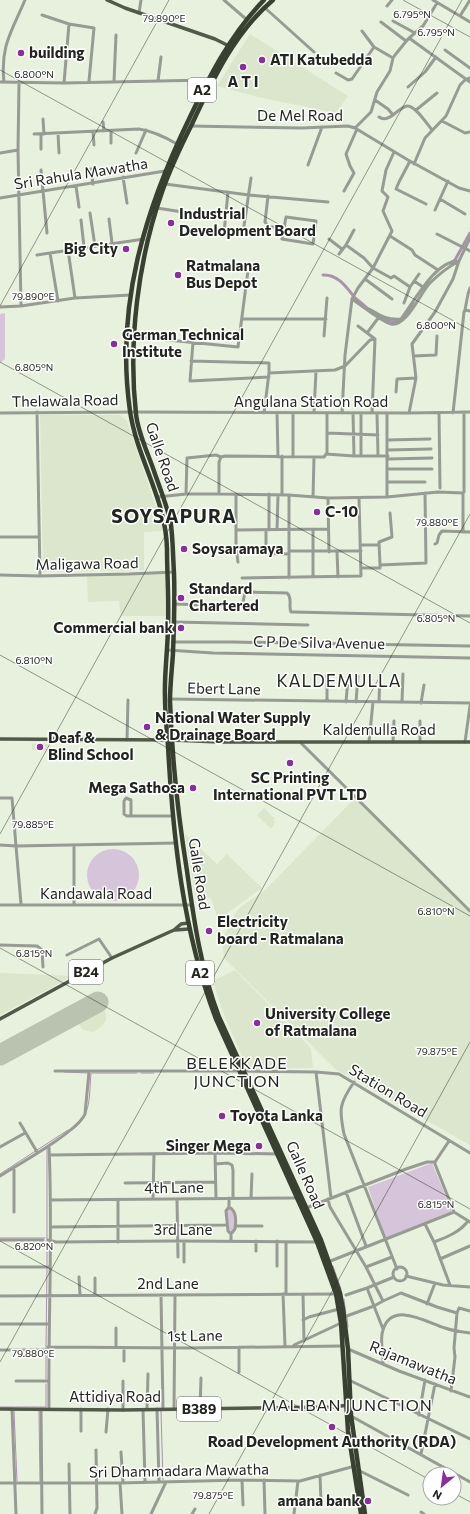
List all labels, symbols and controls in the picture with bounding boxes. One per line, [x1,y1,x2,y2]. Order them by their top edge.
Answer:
text: 6.795°N [393,8,431,20]
text: 79.890°E [143,12,185,24]
text: 6.795°N [417,26,455,38]
place label: building [29,43,85,61]
marker: building [16,48,26,58]
place label: ATI Katubedda [270,50,372,68]
marker: ATI Katubedda [257,55,267,65]
marker: A T I [238,62,248,72]
text: 6.800°N [14,68,54,80]
place label: A T I [228,72,258,90]
road number: A2 [188,78,216,102]
street label: De Mel Road [257,106,343,124]
street label: Sri Rahula Mawatha [13,154,149,192]
place label: Industrial Development Board [179,204,316,239]
marker: Industrial Development Board [166,218,176,228]
place label: Big City [64,239,119,257]
marker: Big City [121,244,131,254]
place label: Ratmalana Bus Depot [186,256,260,291]
marker: Ratmalana Bus Depot [173,270,183,280]
text: 79.890°E [12,290,54,302]
text: 6.800°N [416,319,456,331]
place label: German Technical Institute [122,325,244,360]
marker: German Technical Institute [109,339,119,349]
text: 6.805°N [15,361,53,373]
street label: Thelawala Road [11,390,119,410]
street label: Angulana Station Road [234,392,388,410]
street label: Galle Road [143,420,183,494]
place label: C-10 [325,502,358,520]
district label: SOYSAPURA [111,504,237,527]
marker: C-10 [312,507,322,517]
text: 79.880°E [416,516,458,528]
place label: Soysaramaya [192,539,283,557]
marker: Soysaramaya [179,544,189,554]
street label: Maligawa Road [35,553,139,573]
place label: Standard Chartered [189,579,259,614]
marker: Standard Chartered [176,593,186,603]
text: 6.805°N [417,612,455,624]
place label: Commercial bank [53,618,173,636]
marker: Commercial bank [176,623,186,633]
street label: C P De Silva Avenue [253,632,385,652]
text: 6.810°N [15,654,53,666]
district label: KALDEMULLA [276,670,402,691]
street label: Ebert Lane [187,678,261,698]
place label: National Water Supply & Drainage Board [155,708,312,743]
street label: Kaldemulla Road [322,720,436,738]
marker: National Water Supply & Drainage Board [142,722,152,732]
place label: Deaf & Blind School [48,728,133,763]
marker: Deaf & Blind School [35,742,45,752]
marker: SC Printing International PVT LTD [285,758,295,768]
place label: SC Printing International PVT LTD [213,768,367,803]
place label: Mega Sathosa [88,778,185,796]
marker: Mega Sathosa [188,783,198,793]
text: 79.885°E [12,818,54,830]
street label: Galle Road [185,837,215,911]
street label: Kandawala Road [40,884,152,902]
text: 6.810°N [417,905,455,917]
place label: Electricity board - Ratmalana [217,912,344,947]
marker: Electricity board - Ratmalana [204,926,214,936]
text: 6.815°N [16,947,52,959]
road number: B24 [69,960,103,984]
road number: A2 [186,961,214,985]
place label: University College of Ratmalana [265,1004,390,1039]
marker: University College of Ratmalana [252,1018,262,1028]
text: 79.875°E [416,1045,458,1057]
district label: BELEKKADE JUNCTION [186,1053,288,1090]
street label: Station Road [346,1060,431,1121]
place label: Toyota Lanka [230,1106,323,1124]
marker: Toyota Lanka [217,1111,227,1121]
place label: Singer Mega [166,1136,251,1154]
street label: Galle Road [283,1138,329,1211]
marker: Singer Mega [254,1141,264,1151]
street label: 4th Lane [144,1177,204,1197]
text: 6.815°N [418,1198,454,1210]
street label: 3rd Lane [154,1220,212,1238]
text: 6.820°N [15,1240,53,1252]
street label: 2nd Lane [137,1274,199,1292]
street label: 1st Lane [167,1326,223,1344]
street label: Rajamawatha [367,1336,460,1388]
text: 79.880°E [12,1347,54,1359]
street label: Attidiya Road [69,1387,161,1405]
district label: MALIBAN JUNCTION [261,1395,433,1414]
road number: B389 [177,1397,221,1421]
marker: Road Development Authority (RDA) [327,1422,337,1432]
place label: Road Development Authority (RDA) [208,1432,456,1450]
street label: Sri Dhammadara Mawatha [89,1459,269,1481]
north arrow [422,1466,462,1506]
text: N [430,1487,444,1503]
text: 79.875°E [192,1489,234,1501]
place label: amana bank [278,1491,360,1509]
marker: amana bank [363,1496,373,1506]

